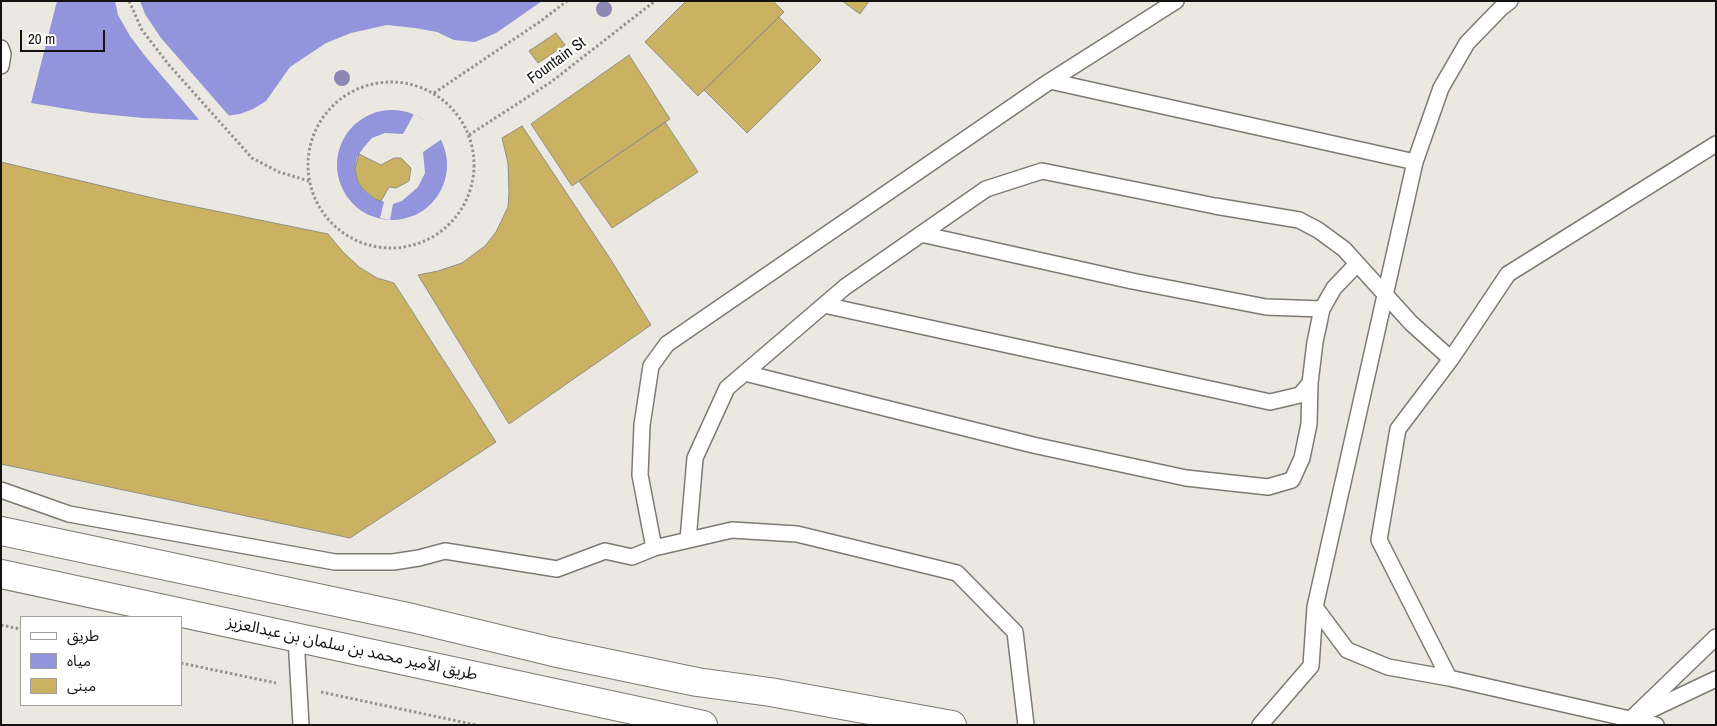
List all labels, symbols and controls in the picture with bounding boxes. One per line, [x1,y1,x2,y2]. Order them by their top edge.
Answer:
scale bar [22,20,108,52]
text: 20 m [28,28,55,49]
street label: Fountain St [524,33,590,89]
street label: طريق الأمير محمد بن سلمان بن عبدالعزيز [225,613,479,685]
legend [20,616,182,706]
text: طريق [67,625,99,646]
text: مياه [67,650,91,671]
text: مبنى [67,675,96,696]

